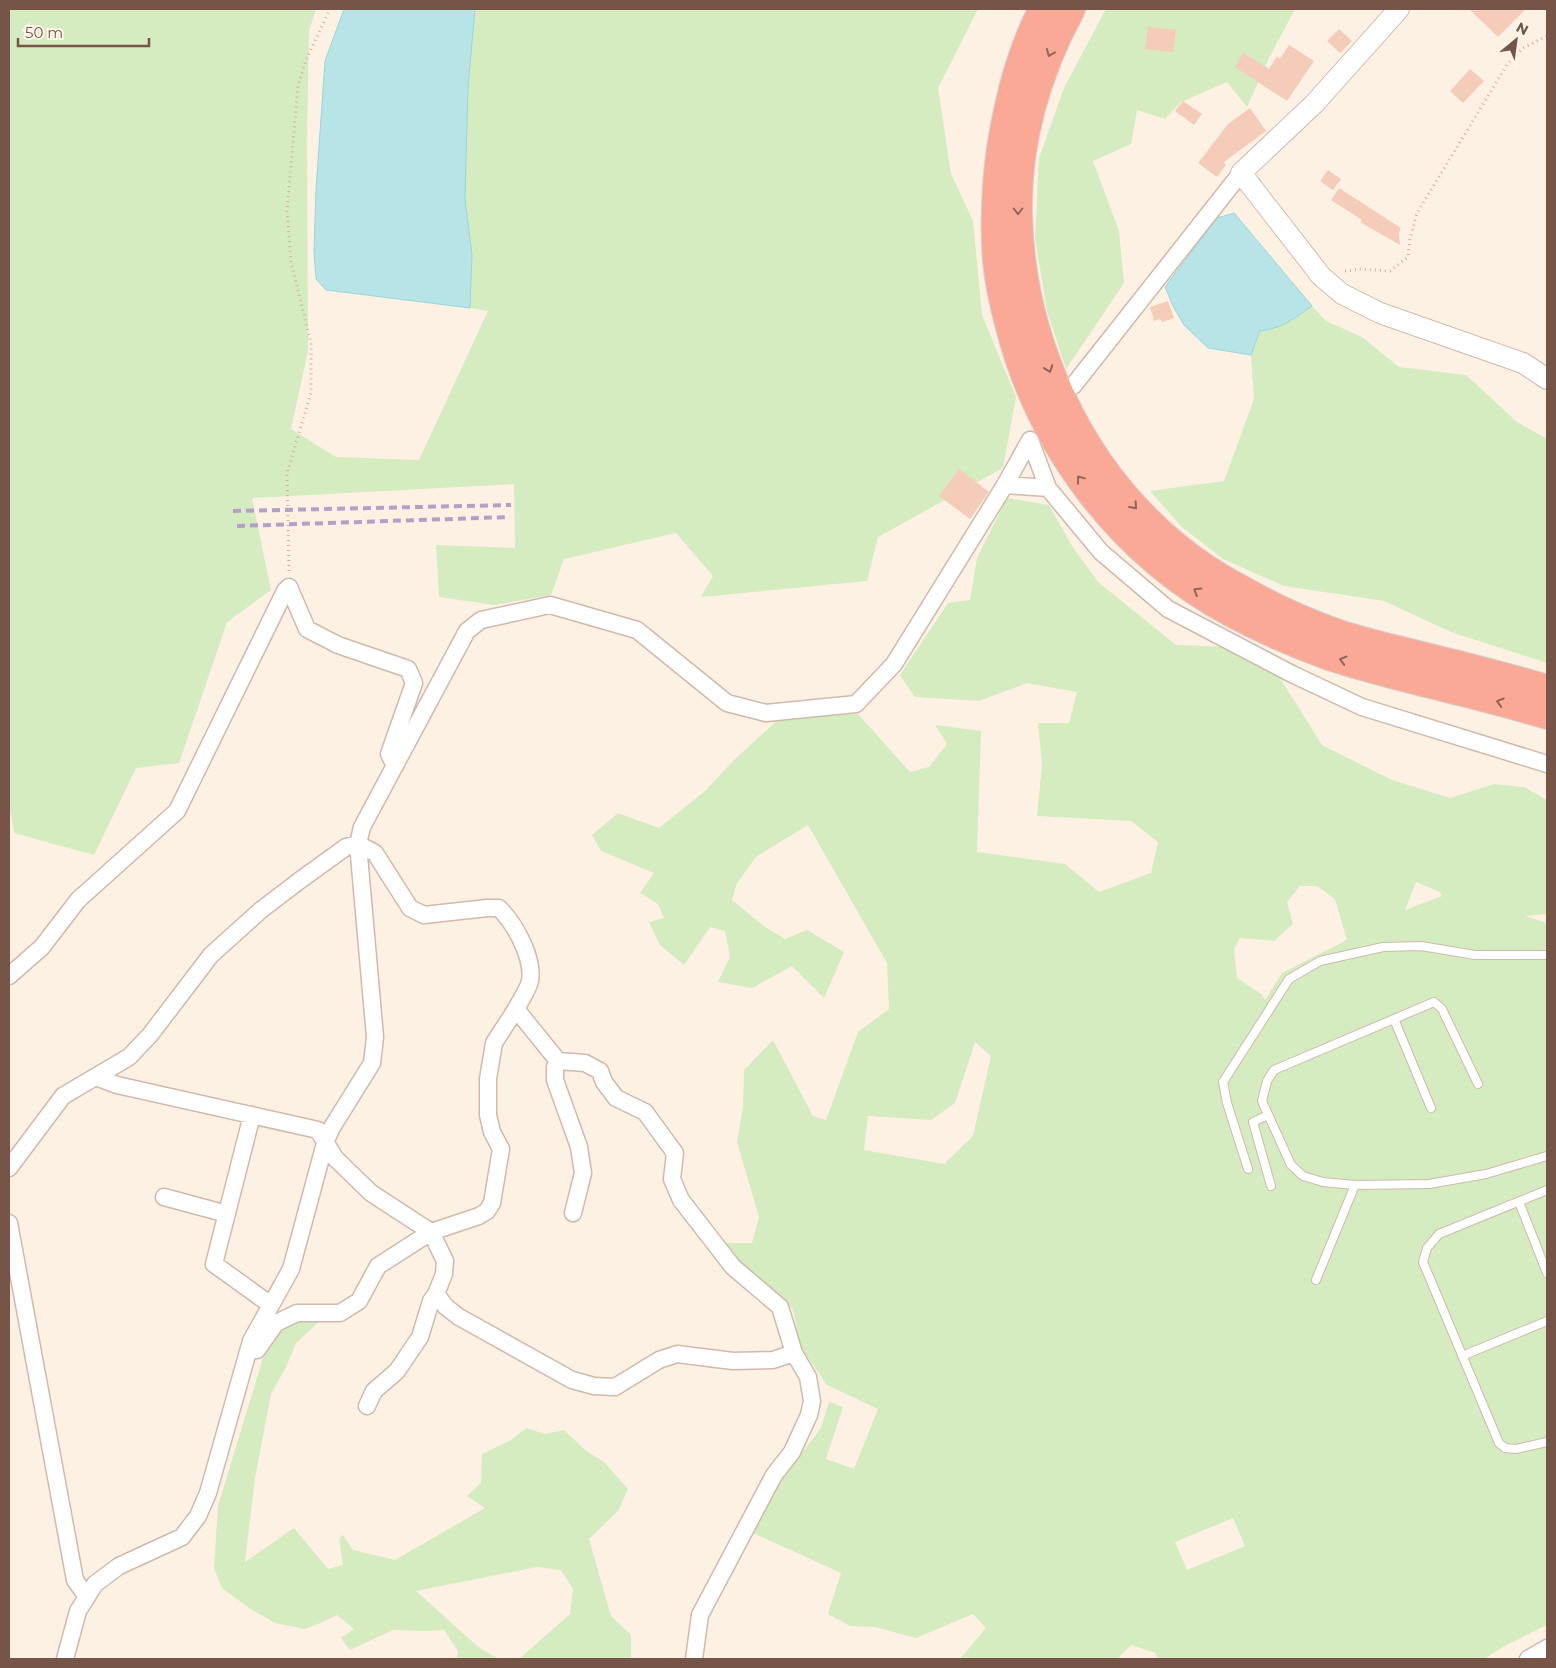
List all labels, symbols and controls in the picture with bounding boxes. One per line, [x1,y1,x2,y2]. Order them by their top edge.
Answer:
scale bar [18,15,149,47]
north arrow [1491,15,1541,65]
text: N [1513,18,1532,39]
text: 50 m [25,23,63,42]
one-way arrow [1046,48,1056,57]
one-way arrow [1013,208,1023,215]
one-way arrow [1043,364,1053,373]
one-way arrow [1078,476,1086,485]
one-way arrow [1129,501,1138,510]
one-way arrow [1193,588,1202,597]
one-way arrow [1339,655,1348,666]
one-way arrow [1497,697,1505,707]

